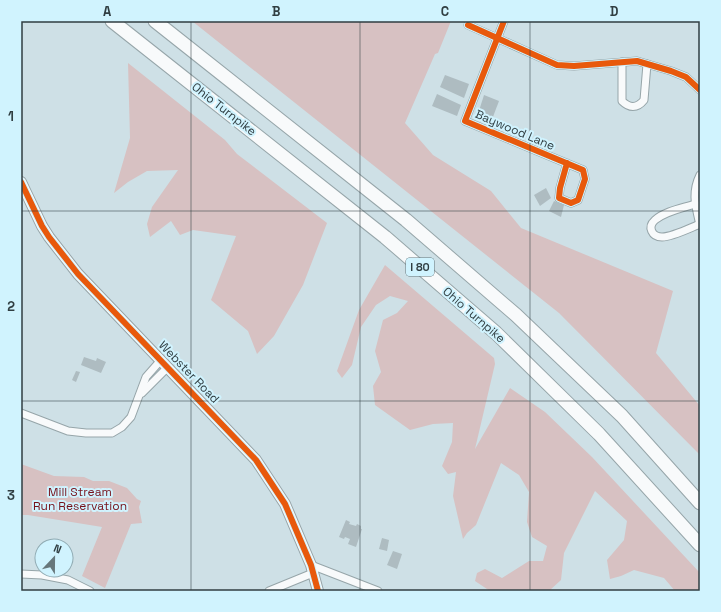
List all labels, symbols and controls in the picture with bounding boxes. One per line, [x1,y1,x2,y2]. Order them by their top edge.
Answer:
text: A [103,3,112,20]
text: B [272,3,281,20]
text: C [441,3,449,20]
text: D [610,3,619,20]
street label: Ohio Turnpike [188,79,260,139]
street label: Baywood Lane [473,106,557,154]
text: 1 [8,108,14,125]
road number: I 80 [406,258,434,276]
street label: Ohio Turnpike [439,283,509,347]
text: 2 [7,298,15,315]
street label: Webster Road [155,337,223,407]
park label: Mill Stream Run Reservation [33,484,127,514]
text: 3 [7,487,15,504]
north arrow [34,538,74,578]
text: N [52,541,64,557]

